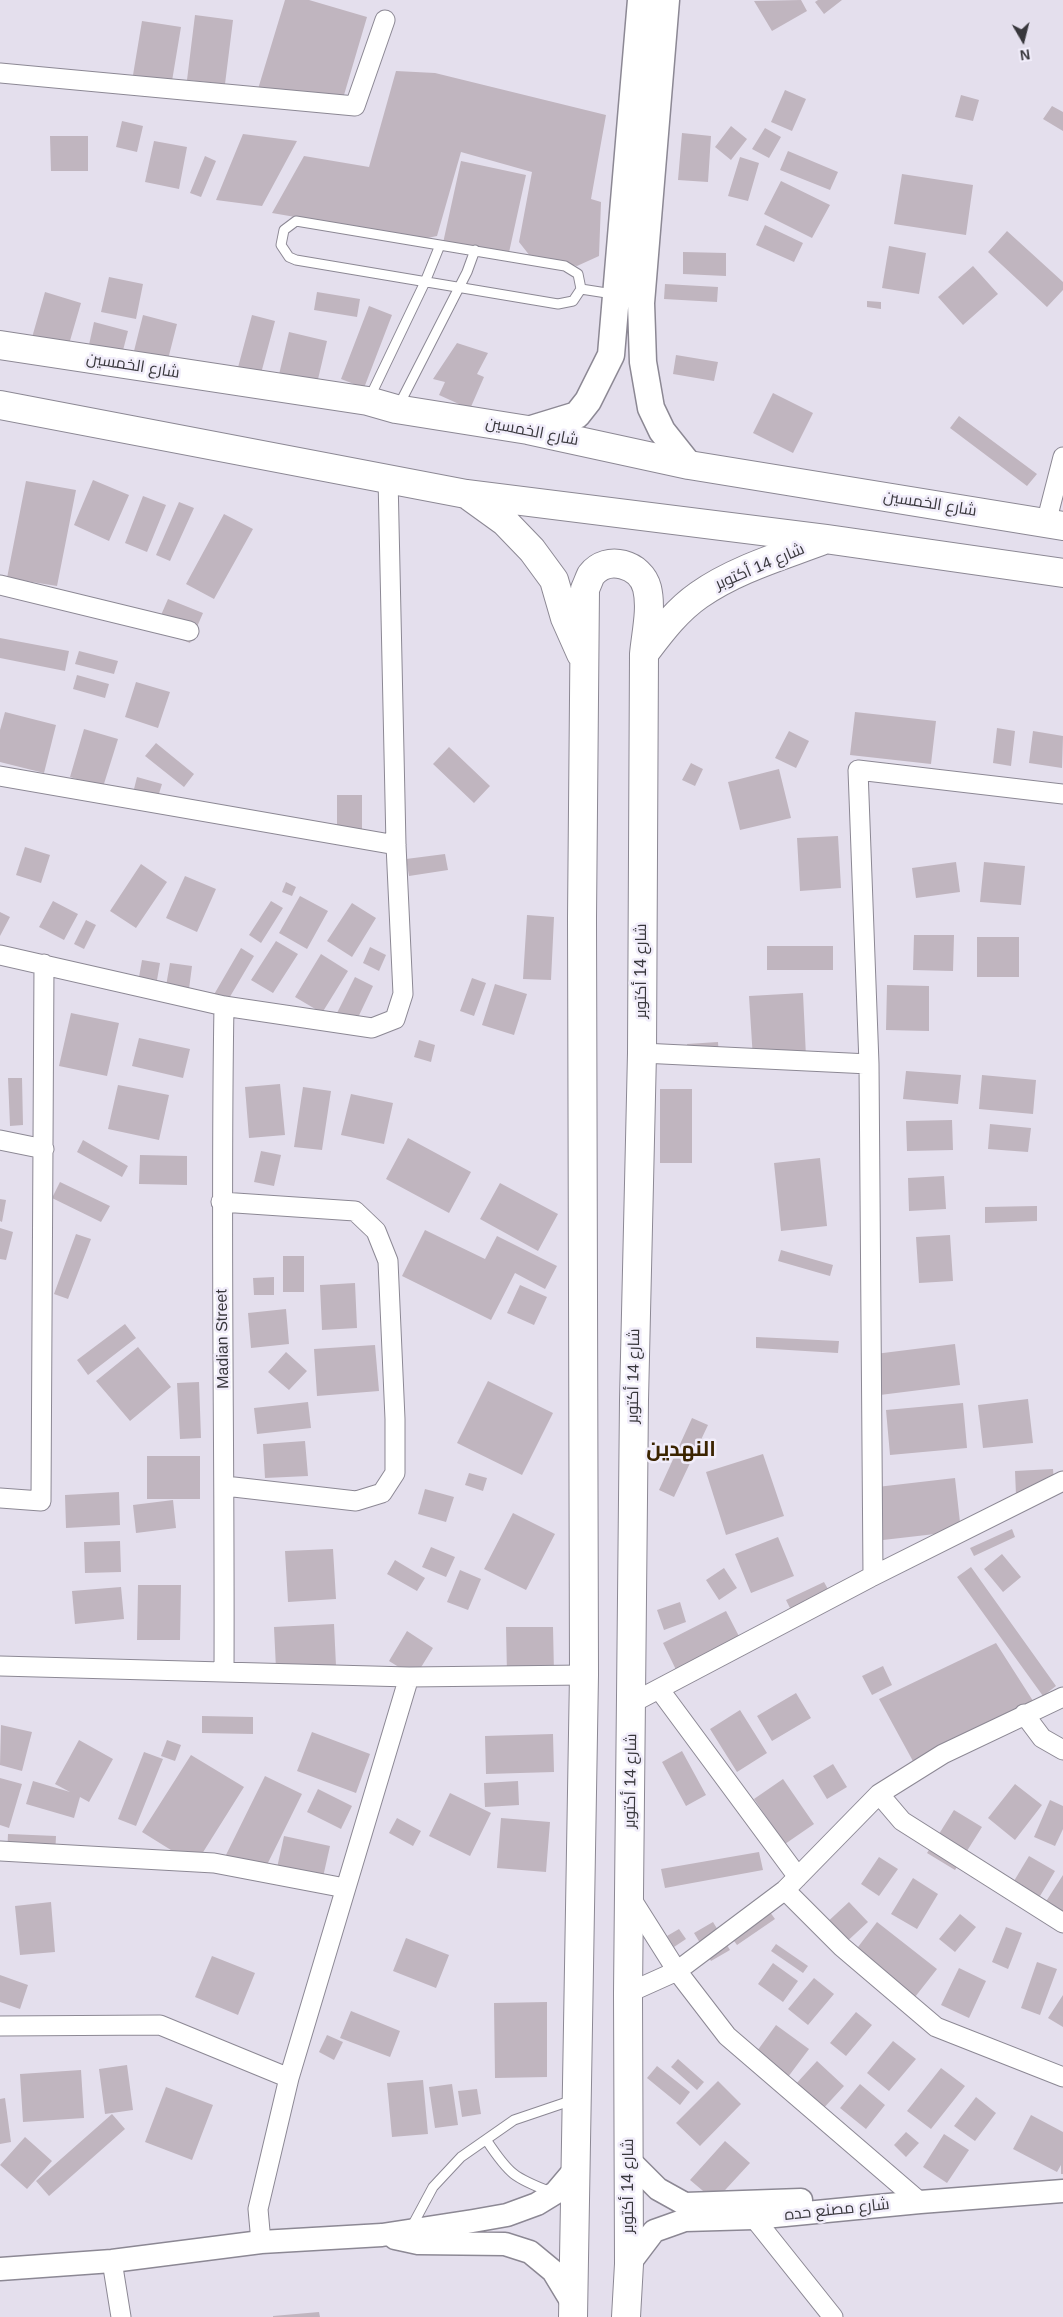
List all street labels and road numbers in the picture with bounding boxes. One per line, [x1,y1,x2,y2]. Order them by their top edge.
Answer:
street label: شارع الخمسين [85,349,181,383]
street label: شارع الخمسين [484,414,580,450]
street label: شارع الخمسين [882,487,978,521]
street label: شارع 14 أكتوبر [713,540,807,594]
street label: شارع 14 أكتوبر [632,923,652,1019]
street label: Madian Street [213,1289,233,1389]
street label: شارع 14 أكتوبر [624,1328,644,1424]
street label: شارع 14 أكتوبر [621,1733,641,1829]
street label: شارع 14 أكتوبر [619,2138,639,2234]
street label: شارع مصنع حده [784,2195,890,2225]

